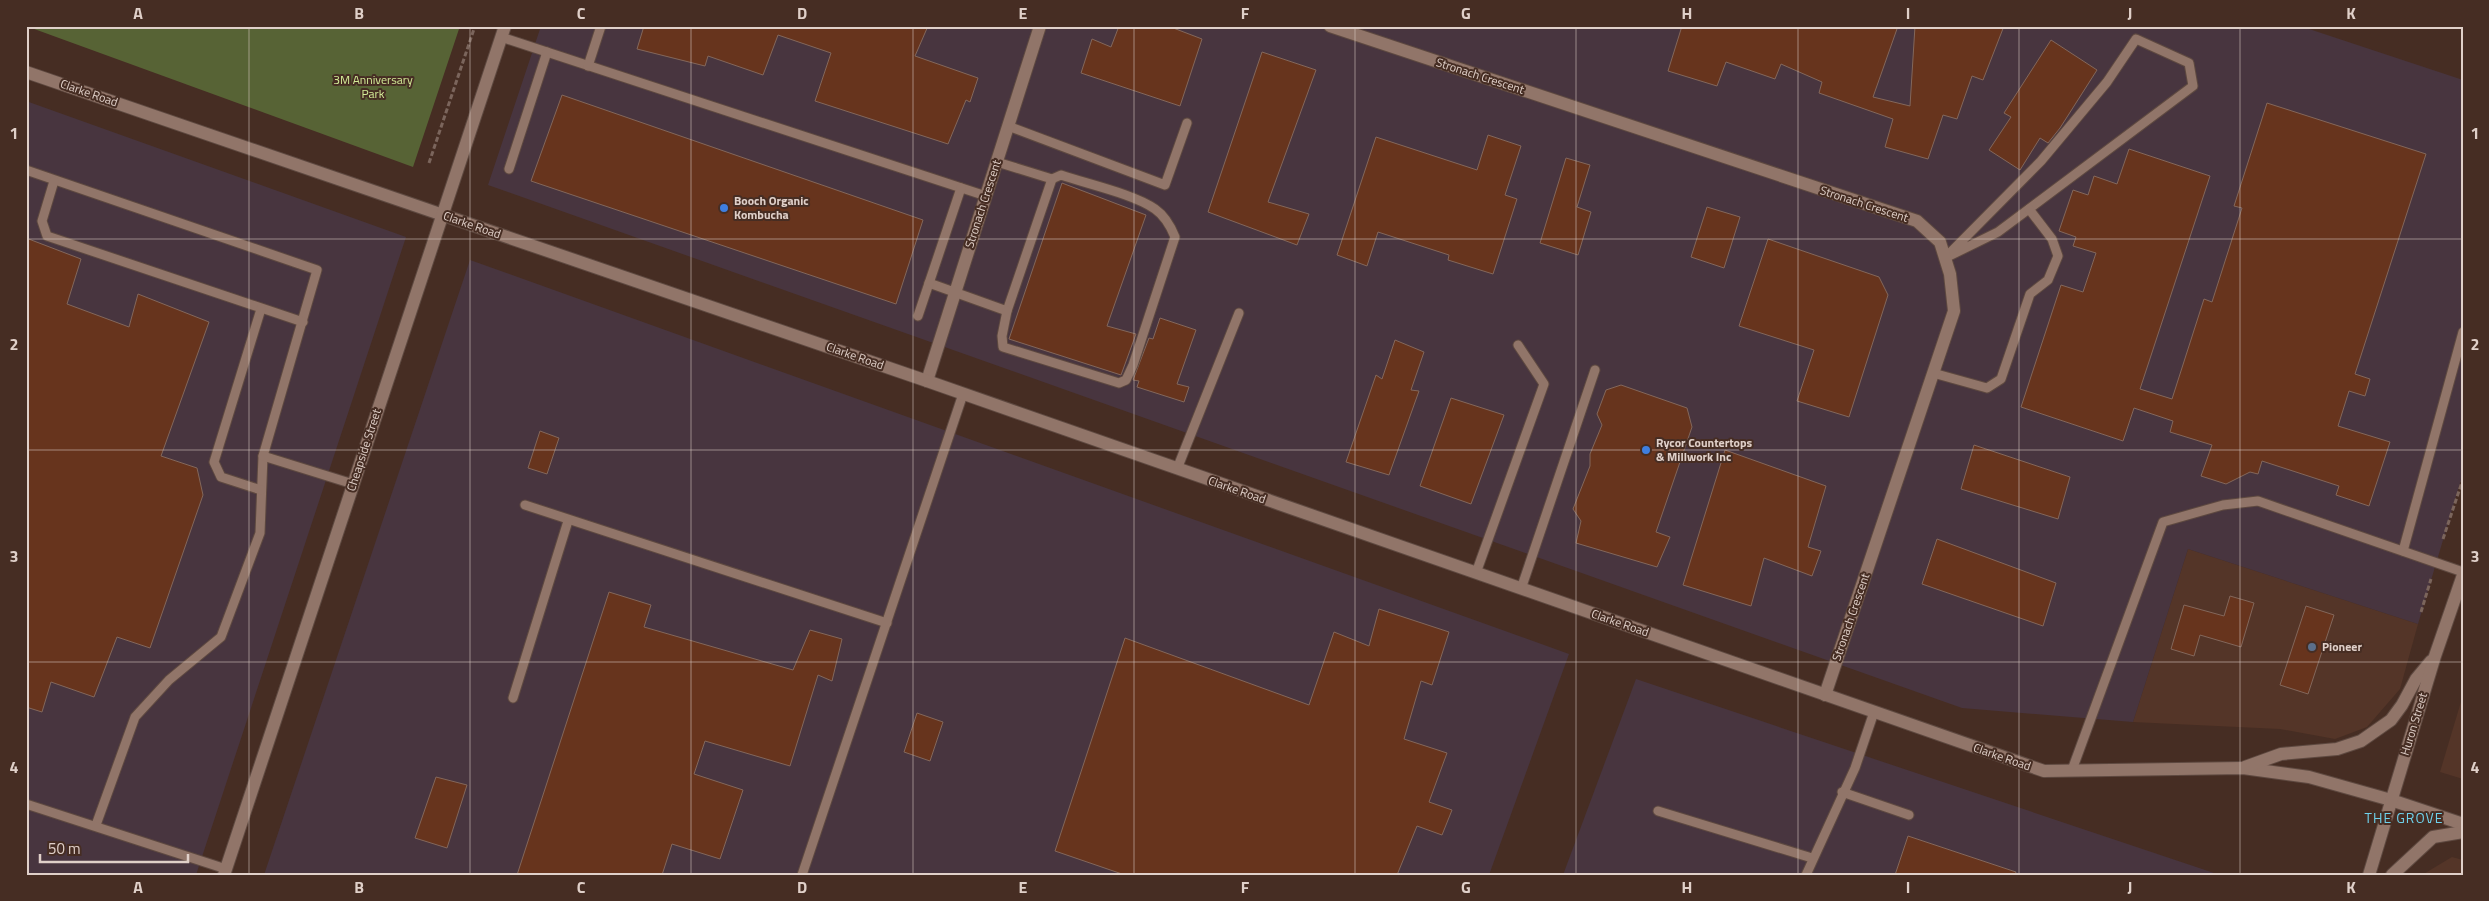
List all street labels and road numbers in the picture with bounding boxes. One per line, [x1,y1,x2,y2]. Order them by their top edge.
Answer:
street label: Stronach Crescent [1434,52,1527,99]
street label: Clarke Road [58,74,121,111]
street label: Stronach Crescent [959,157,1006,250]
street label: Stronach Crescent [1818,180,1911,227]
street label: Clarke Road [441,206,504,243]
street label: Clarke Road [824,337,887,374]
street label: Cheapside Street [341,405,386,493]
street label: Clarke Road [1206,471,1269,508]
street label: Stronach Crescent [1827,570,1875,663]
street label: Clarke Road [1589,604,1652,641]
street label: Huron Street [2395,689,2432,758]
street label: Clarke Road [1971,738,2034,775]

